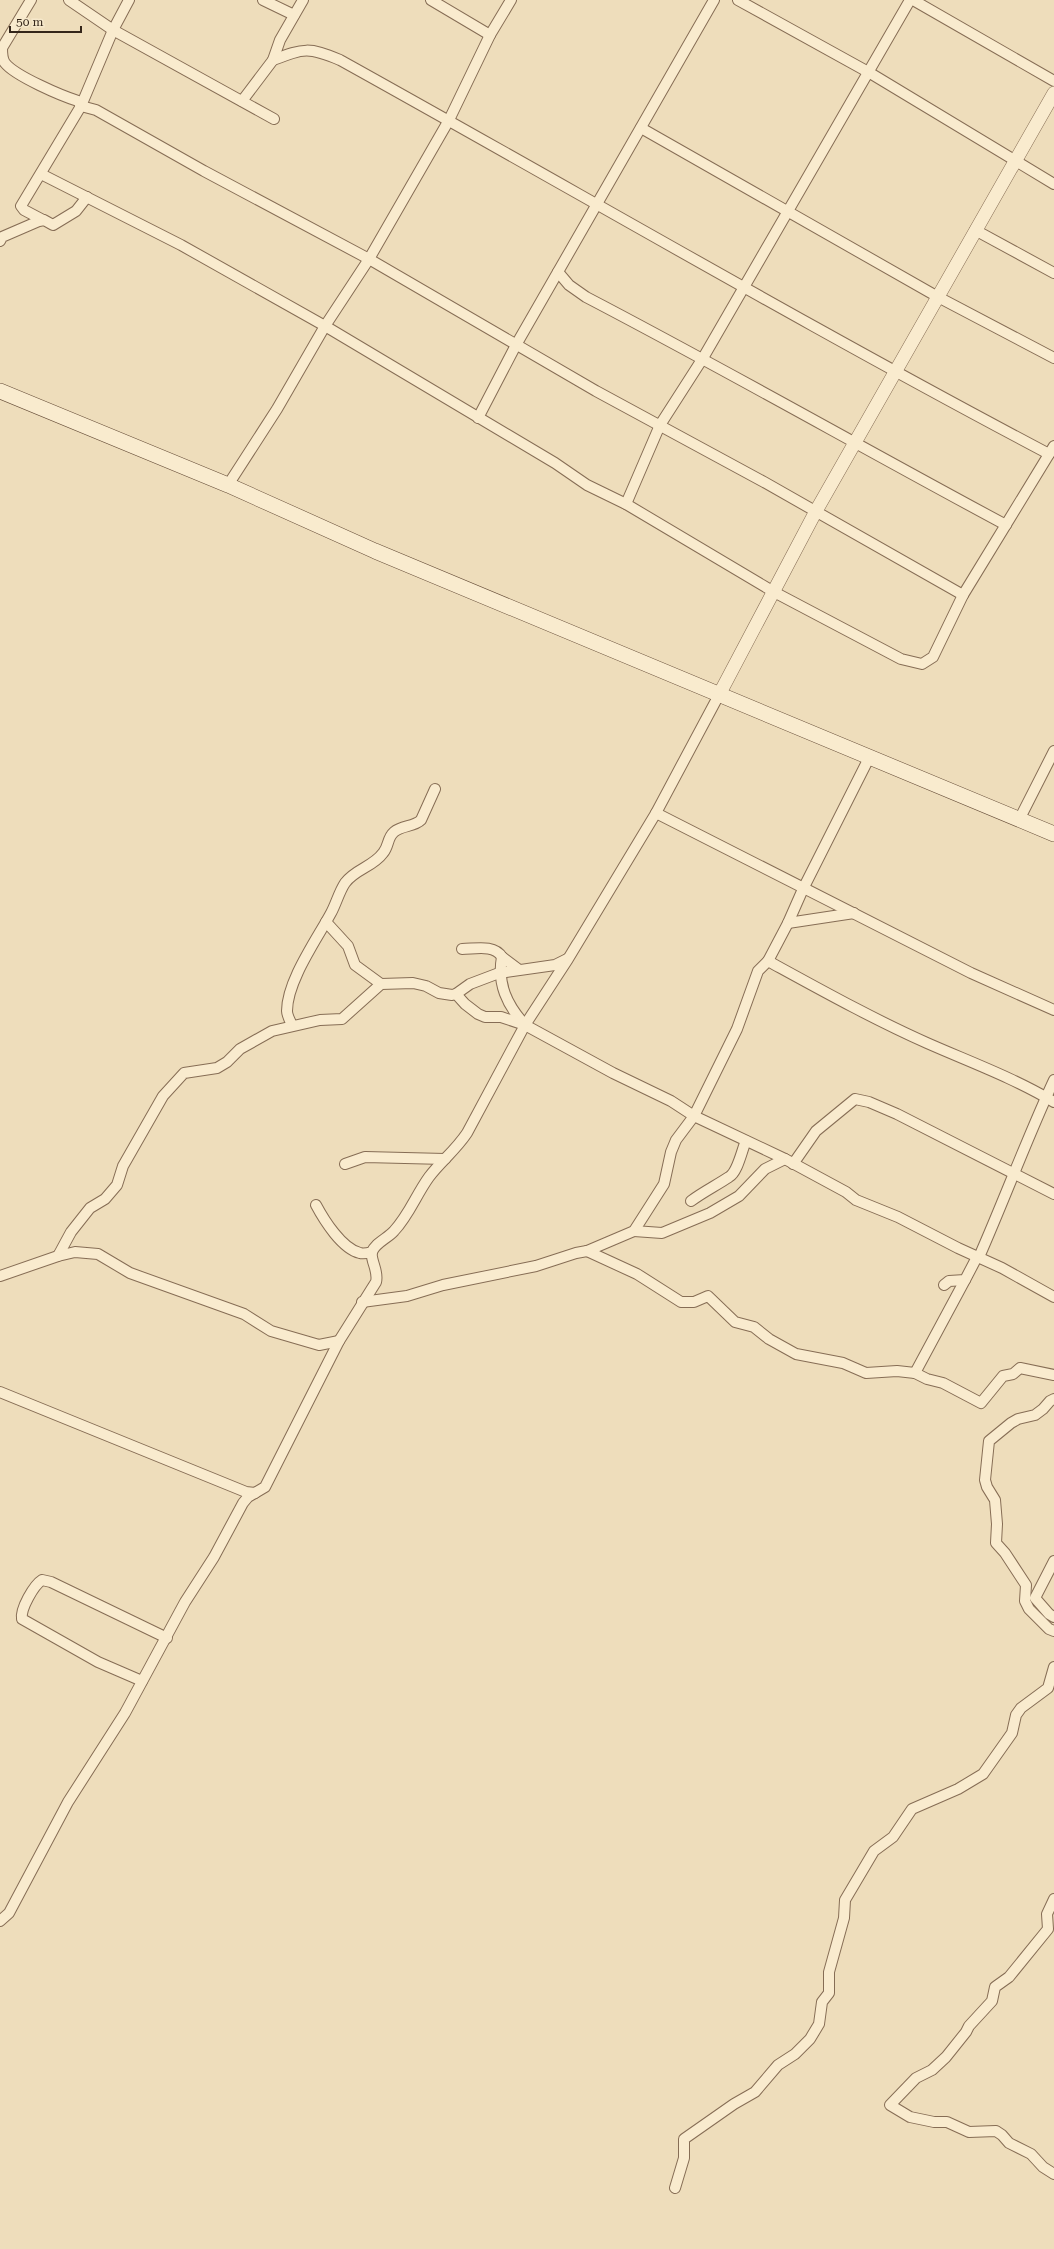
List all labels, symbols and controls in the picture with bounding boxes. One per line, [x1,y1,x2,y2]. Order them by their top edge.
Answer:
scale bar [10,8,81,34]
text: 50 m [16,15,43,29]

